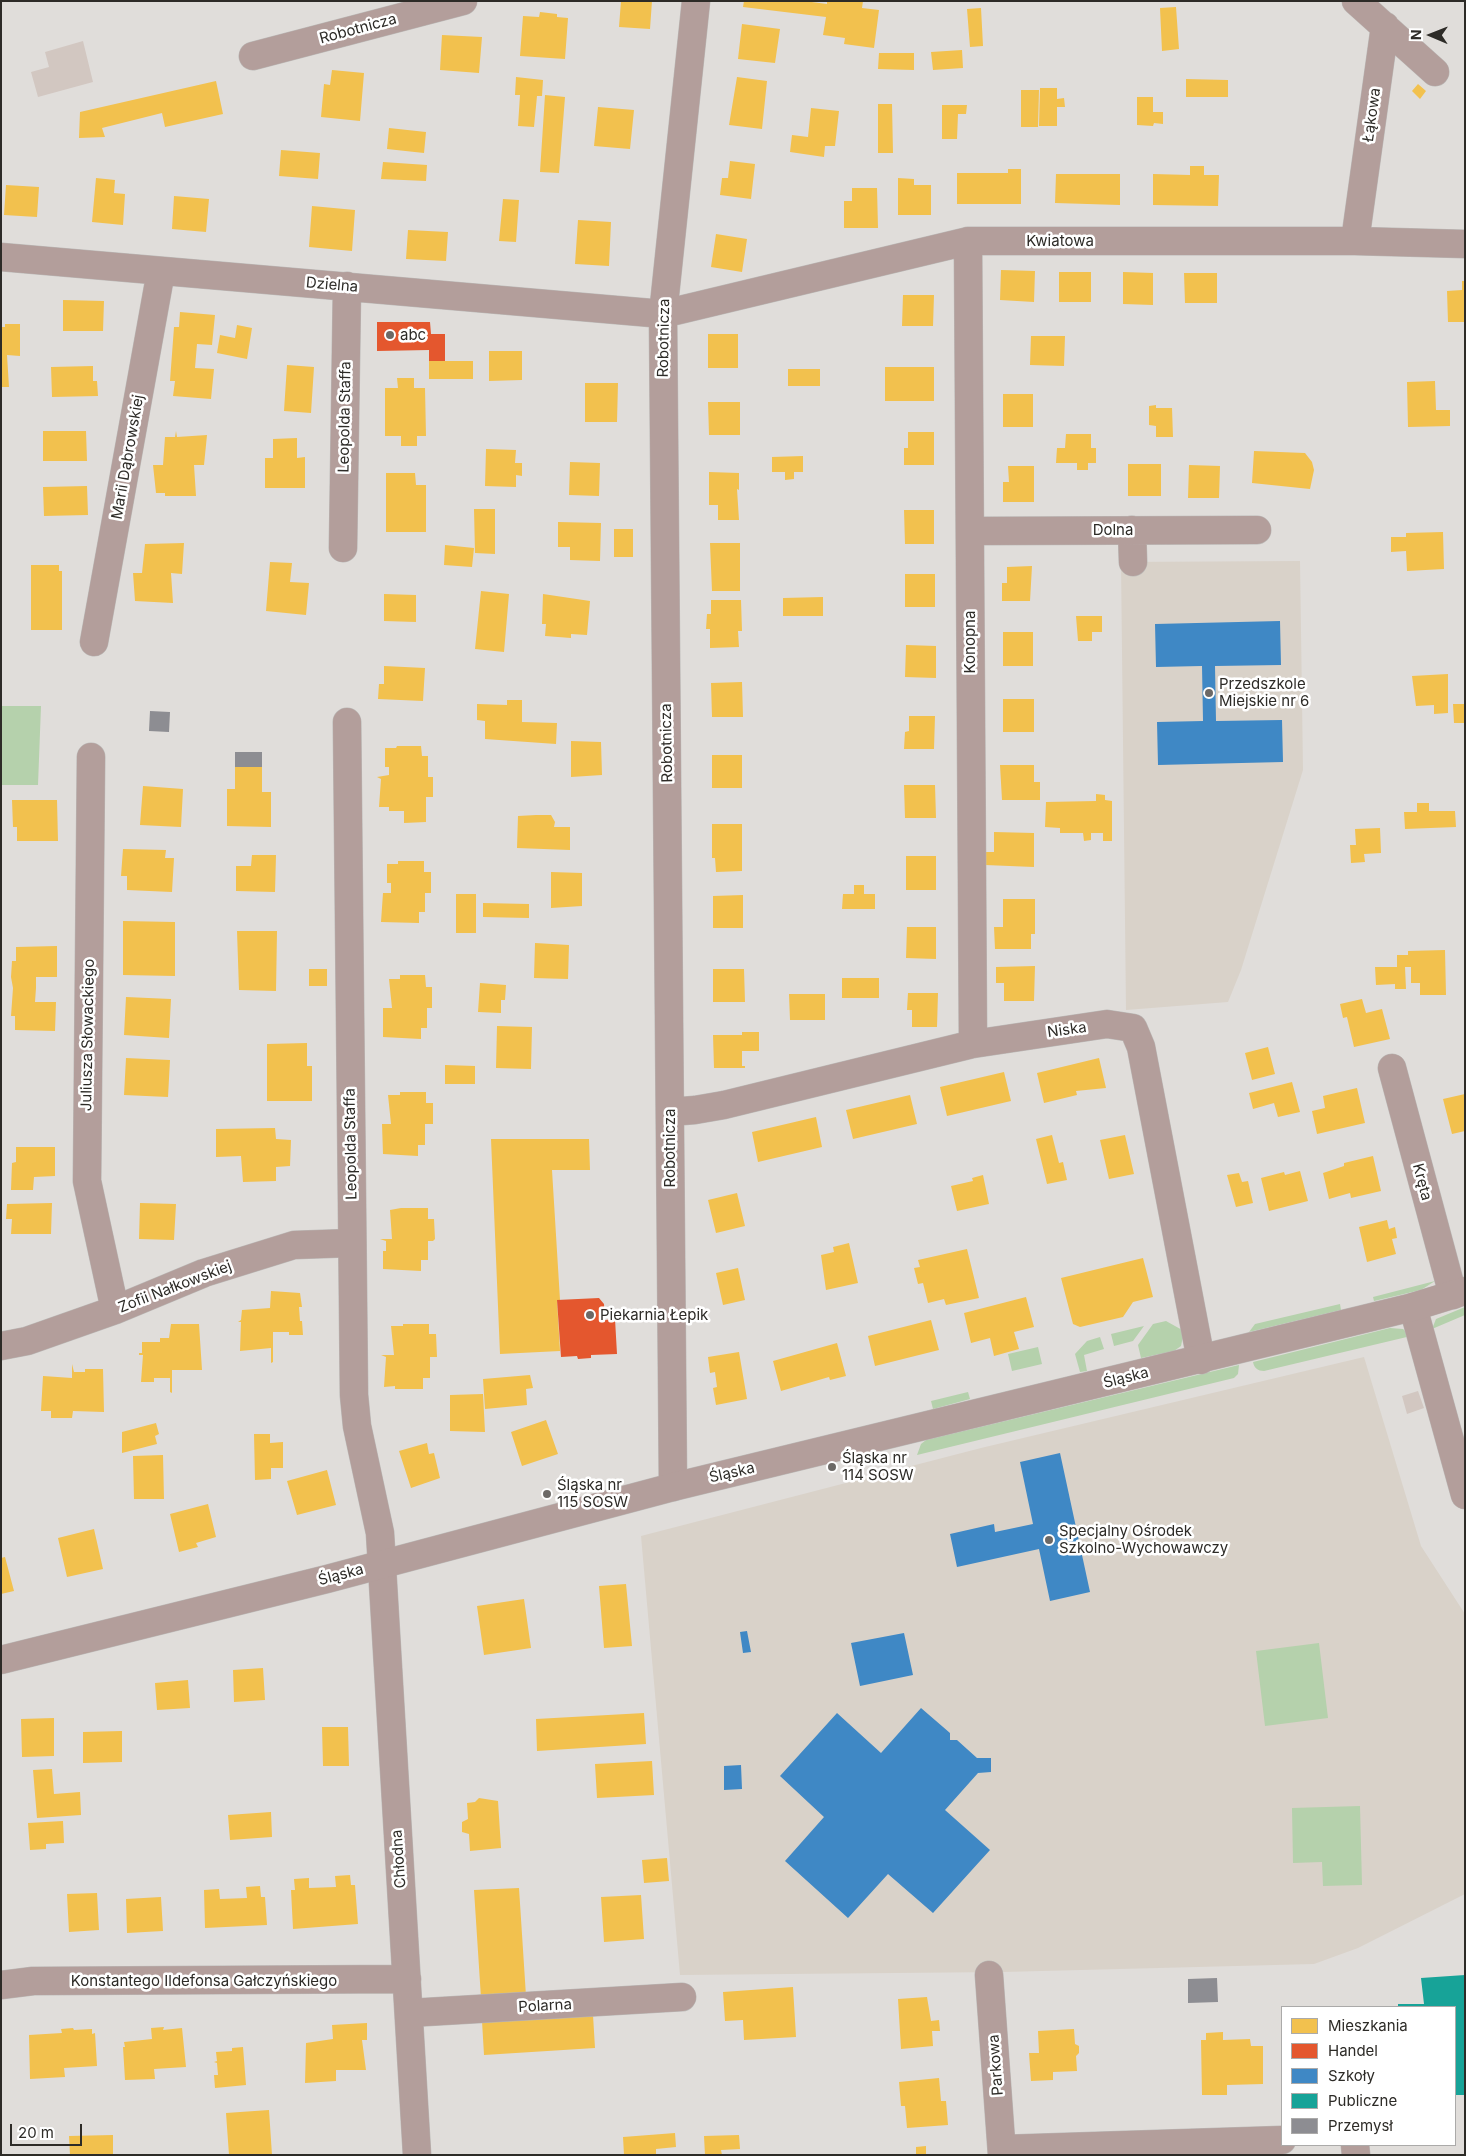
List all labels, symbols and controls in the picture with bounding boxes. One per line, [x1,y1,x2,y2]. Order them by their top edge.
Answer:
street label: Robotnicza [317,10,399,48]
north arrow [1406,10,1456,60]
text: N [1407,29,1424,40]
street label: Łąkowa [1359,87,1385,143]
street label: Kwiatowa [1026,232,1094,250]
street label: Dzielna [305,274,359,296]
street label: Robotnicza [654,298,674,378]
place label: abc [400,326,426,344]
marker: abc [384,329,396,341]
street label: Leopolda Staffa [335,361,355,473]
street label: Marii Dąbrowskiej [108,393,148,521]
street label: Dolna [1093,521,1133,539]
street label: Konopna [961,611,979,673]
place label: Przedszkole Miejskie nr 6 [1219,675,1309,710]
marker: Przedszkole Miejskie nr 6 [1203,687,1215,699]
street label: Robotnicza [657,703,677,783]
street label: Juliusza Słowackiego [78,959,98,1111]
street label: Niska [1046,1018,1088,1042]
street label: Leopolda Staffa [341,1088,361,1200]
street label: Robotnicza [661,1108,679,1188]
street label: Kręta [1408,1161,1436,1203]
street label: Zofii Nałkowskiej [116,1257,234,1317]
place label: Piekarnia Łepik [600,1306,708,1324]
marker: Piekarnia Łepik [584,1309,596,1321]
street label: Śląska [1101,1364,1151,1392]
place label: Śląska nr 114 SOSW [842,1449,914,1484]
street label: Śląska [707,1459,757,1487]
marker: Śląska nr 114 SOSW [826,1461,838,1473]
place label: Śląska nr 115 SOSW [557,1476,628,1511]
marker: Śląska nr 115 SOSW [541,1488,553,1500]
place label: Specjalny Ośrodek Szkolno-Wychowawczy [1059,1522,1228,1557]
marker: Specjalny Ośrodek Szkolno-Wychowawczy [1043,1534,1055,1546]
street label: Śląska [316,1560,366,1590]
street label: Chłodna [388,1829,410,1889]
street label: Konstantego Ildefonsa Gałczyńskiego [71,1972,337,1990]
street label: Polarna [518,1996,572,2016]
legend [1281,2006,1456,2146]
text: Mieszkania [1328,2016,1408,2035]
street label: Parkowa [985,2034,1007,2096]
text: Handel [1328,2041,1378,2060]
text: Szkoły [1328,2066,1375,2085]
text: Publiczne [1328,2091,1397,2110]
scale bar [12,2114,85,2146]
text: Przemysł [1328,2116,1393,2135]
text: 20 m [18,2123,54,2142]

